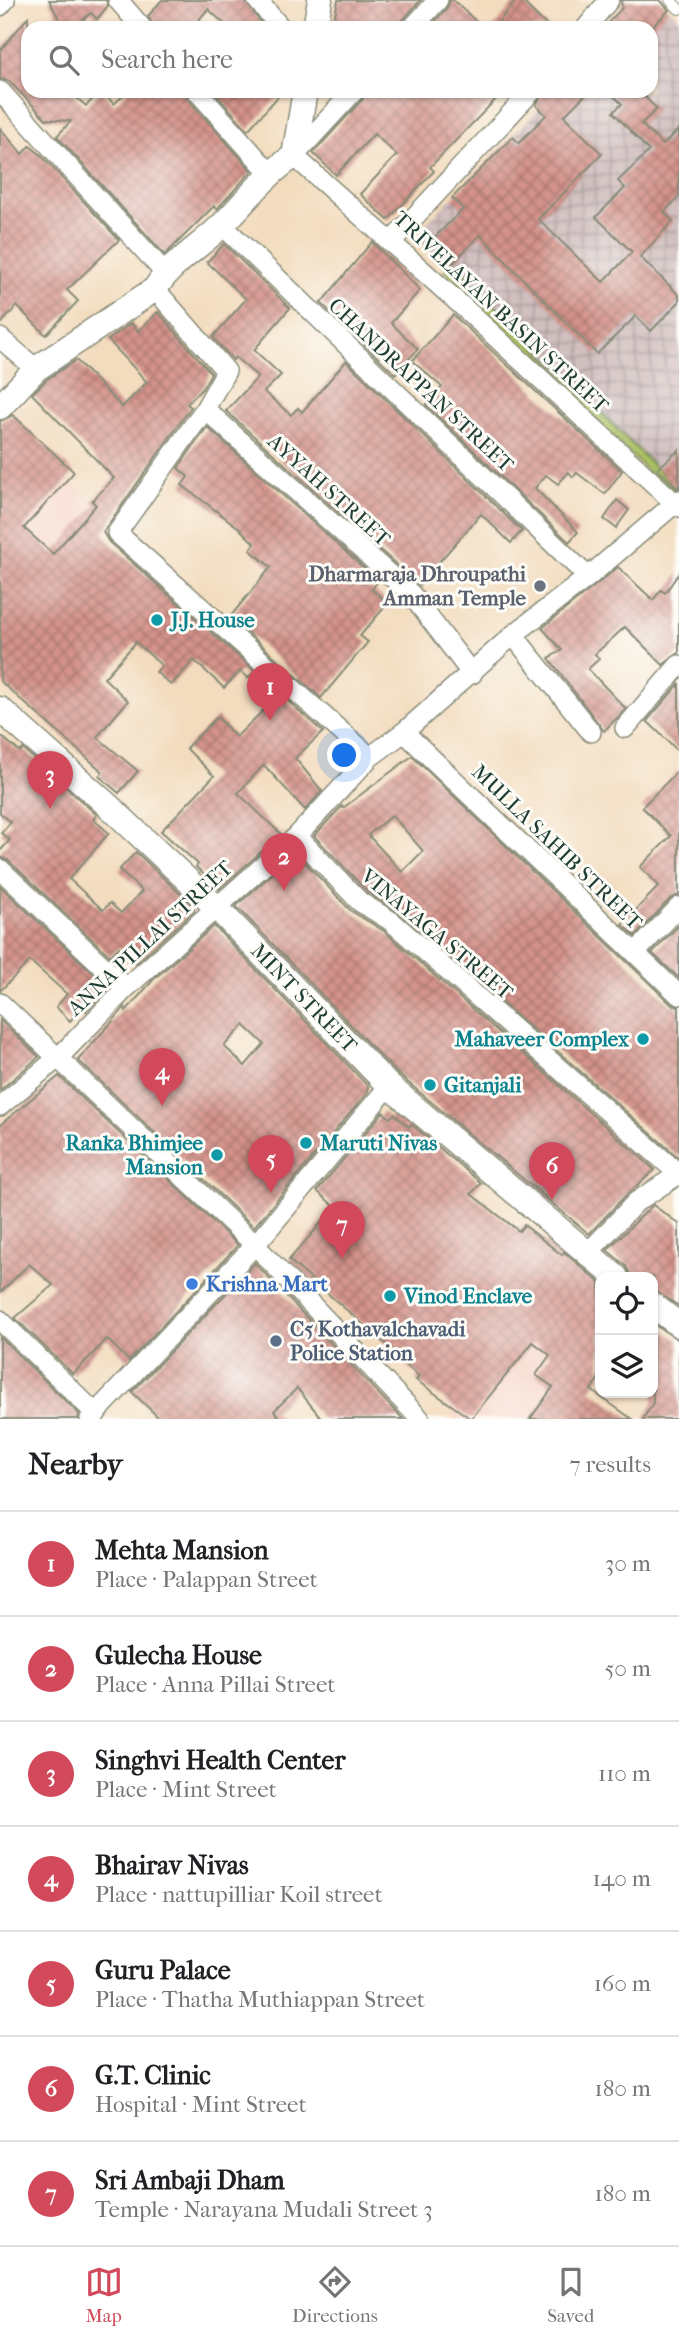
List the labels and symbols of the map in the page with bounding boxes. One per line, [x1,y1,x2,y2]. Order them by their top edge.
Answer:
street label: TRIVELAYAN BASIN STREET [389,206,614,418]
street label: CHANDRAPPAN STREET [324,293,519,477]
street label: AYYAH STREET [262,428,396,552]
place label: Dharmaraja Dhroupathi Amman Temple [309,562,527,610]
marker: Dharmaraja Dhroupathi Amman Temple [532,578,548,594]
place label: J.J. House [169,608,255,632]
marker: J.J. House [149,612,165,628]
pin: 1 [247,663,293,721]
your location [327,738,361,772]
pin: 3 [27,751,73,809]
street label: MULLA SAHIB STREET [467,760,647,935]
pin: 2 [261,833,307,891]
street label: ANNA PILLAI STREET [62,855,238,1021]
street label: VINAYAGA STREET [356,863,518,1005]
street label: MINT STREET [246,939,363,1058]
place label: Mahaveer Complex [453,1027,630,1051]
marker: Mahaveer Complex [635,1031,651,1047]
pin: 4 [139,1048,185,1106]
place label: Gitanjali [444,1073,522,1097]
marker: Gitanjali [422,1077,438,1093]
place label: Ranka Bhimjee Mansion [65,1131,204,1179]
place label: Maruti Nivas [319,1131,438,1155]
pin: 5 [248,1135,294,1193]
marker: Maruti Nivas [298,1135,314,1151]
pin: 6 [529,1142,575,1200]
marker: Ranka Bhimjee Mansion [209,1147,225,1163]
pin: 7 [319,1201,365,1259]
place label: Krishna Mart [206,1272,328,1296]
marker: Krishna Mart [184,1276,200,1292]
place label: Vinod Enclave [403,1284,533,1308]
marker: Vinod Enclave [382,1288,398,1304]
place label: C5 Kothavalchavadi Police Station [290,1317,466,1365]
marker: C5 Kothavalchavadi Police Station [268,1333,284,1349]

